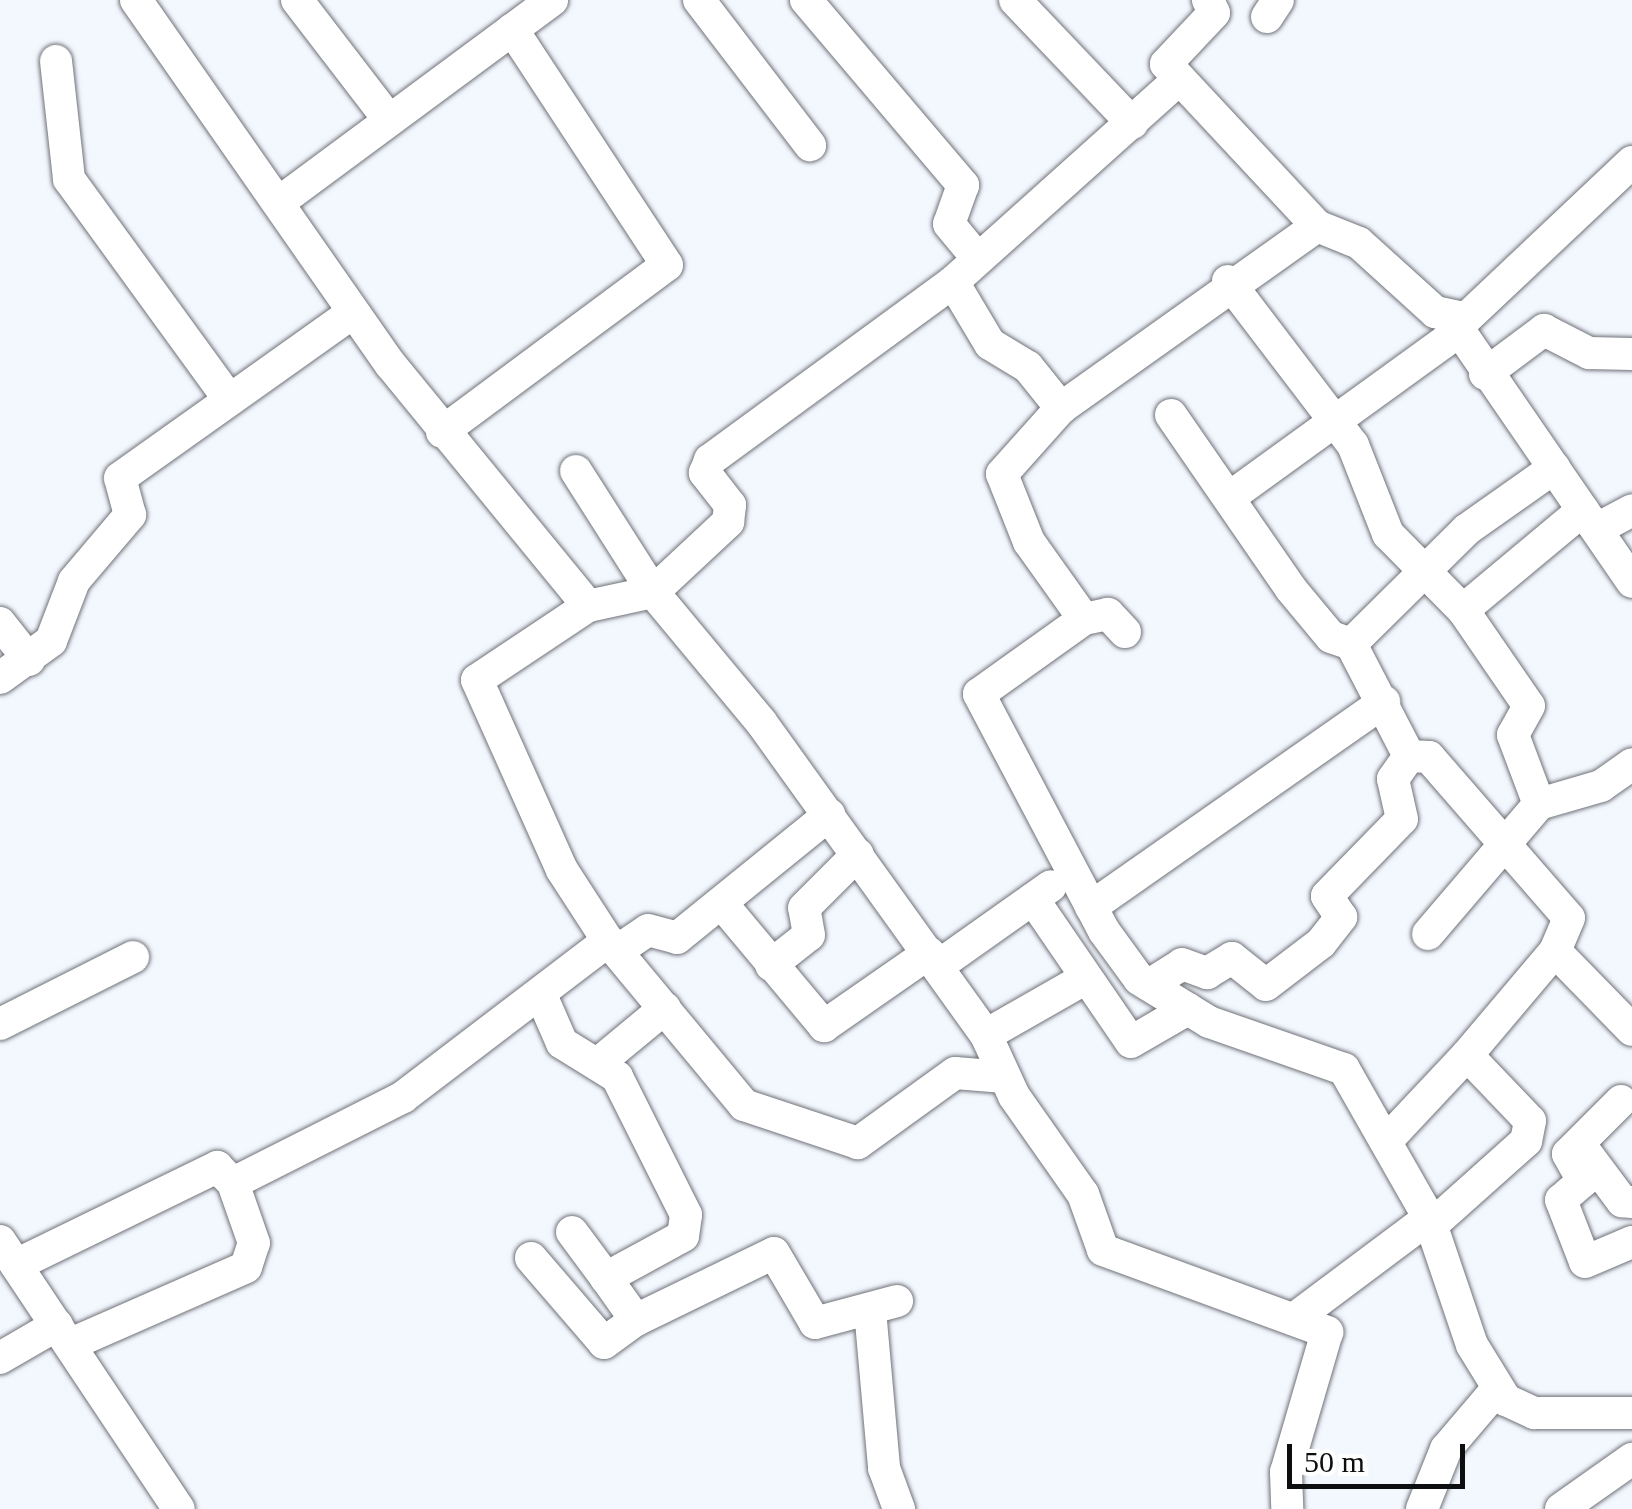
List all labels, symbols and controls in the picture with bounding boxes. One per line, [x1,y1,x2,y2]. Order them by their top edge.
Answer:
scale bar [1292,1424,1470,1486]
text: 50 m [1304,1445,1365,1478]

